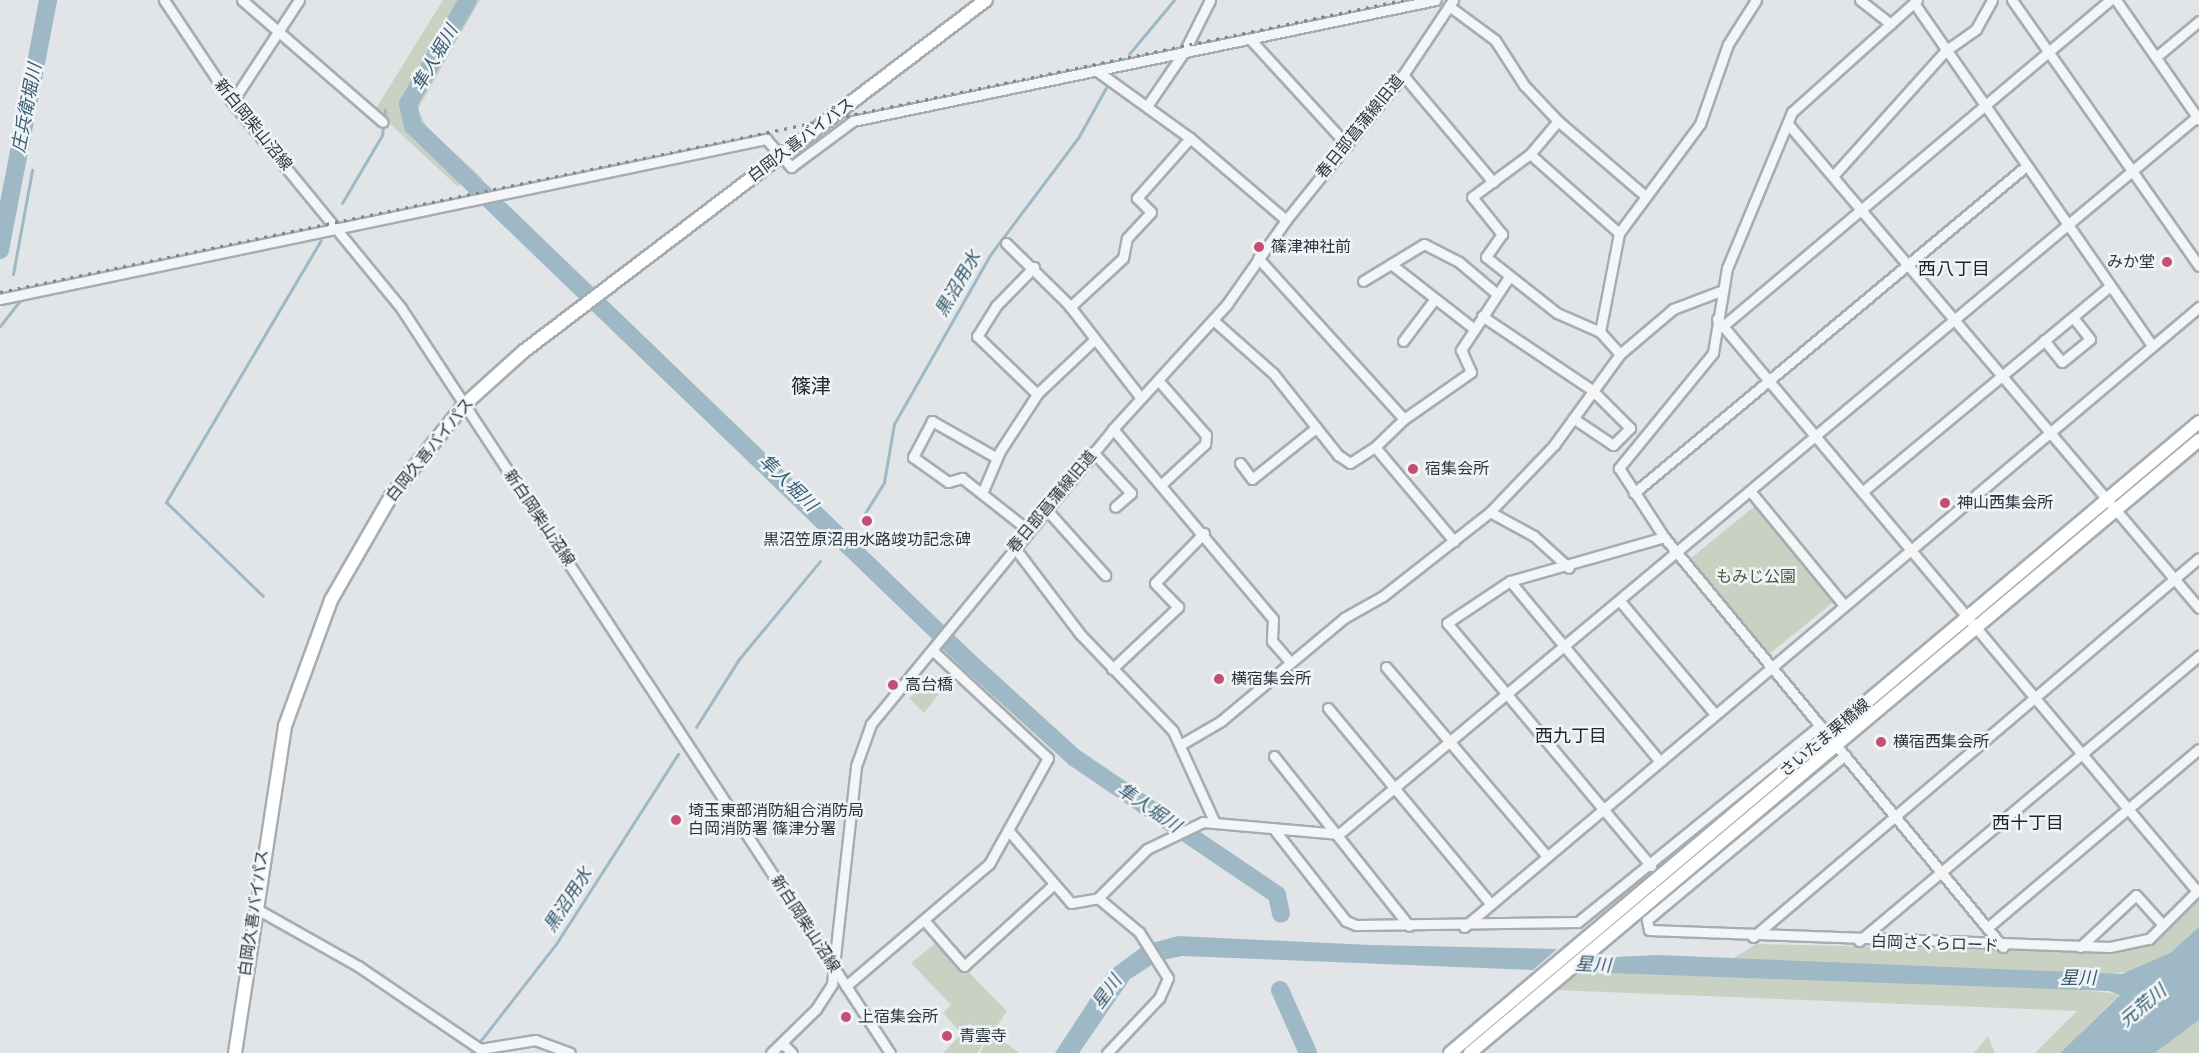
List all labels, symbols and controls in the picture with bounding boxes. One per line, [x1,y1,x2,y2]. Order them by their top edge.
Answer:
water label: 隼人堀川 [408,21,462,95]
water label: 庄兵衛堀川 [8,62,46,154]
street label: 春日部菖蒲線旧道 [1312,71,1408,183]
street label: 新白岡柴山沼線 [210,75,296,175]
street label: 白岡久喜バイパス [744,94,858,186]
place label: 篠津神社前 [1271,237,1351,257]
marker: 篠津神社前 [1252,240,1266,254]
water label: 黒沼用水 [931,247,985,321]
place label: みか堂 [2107,252,2155,272]
marker: みか堂 [2160,255,2174,269]
district label: 西八丁目 [1918,258,1990,280]
district label: 篠津 [791,375,831,399]
street label: 白岡久喜バイパス [382,394,478,506]
street label: 春日部菖蒲線旧道 [1004,447,1100,557]
water label: 隼人堀川 [755,450,821,516]
place label: 宿集会所 [1425,459,1489,479]
marker: 宿集会所 [1406,462,1420,476]
street label: 新白岡柴山沼線 [500,466,578,570]
place label: 神山西集会所 [1957,493,2053,513]
marker: 神山西集会所 [1938,496,1952,510]
marker: 黒沼笠原沼用水路竣功記念碑 [860,514,874,528]
place label: 黒沼笠原沼用水路竣功記念碑 [763,530,971,550]
park label: もみじ公園 [1716,567,1796,587]
place label: 横宿集会所 [1231,669,1311,689]
marker: 横宿集会所 [1212,672,1226,686]
place label: 高台橋 [905,675,953,695]
marker: 高台橋 [886,678,900,692]
street label: さいたま栗橋線 [1776,695,1874,781]
district label: 西九丁目 [1535,725,1607,747]
place label: 横宿西集会所 [1893,732,1989,752]
marker: 横宿西集会所 [1874,735,1888,749]
water label: 隼人堀川 [1113,779,1185,837]
place label: 埼玉東部消防組合消防局 白岡消防署 篠津分署 [688,801,864,839]
district label: 西十丁目 [1992,812,2064,834]
marker: 埼玉東部消防組合消防局 白岡消防署 篠津分署 [669,813,683,827]
street label: 白岡久喜バイパス [236,848,272,978]
water label: 黒沼用水 [539,864,597,936]
street label: 新白岡柴山沼線 [766,872,844,976]
street label: 白岡さくらロード [1871,932,1999,956]
water label: 星川 [1574,953,1612,977]
water label: 星川 [2060,967,2096,989]
water label: 星川 [1088,971,1126,1013]
water label: 元荒川 [2115,980,2171,1032]
place label: 上宿集会所 [858,1007,938,1027]
marker: 上宿集会所 [839,1010,853,1024]
place label: 青雲寺 [959,1026,1007,1046]
marker: 青雲寺 [940,1029,954,1043]

